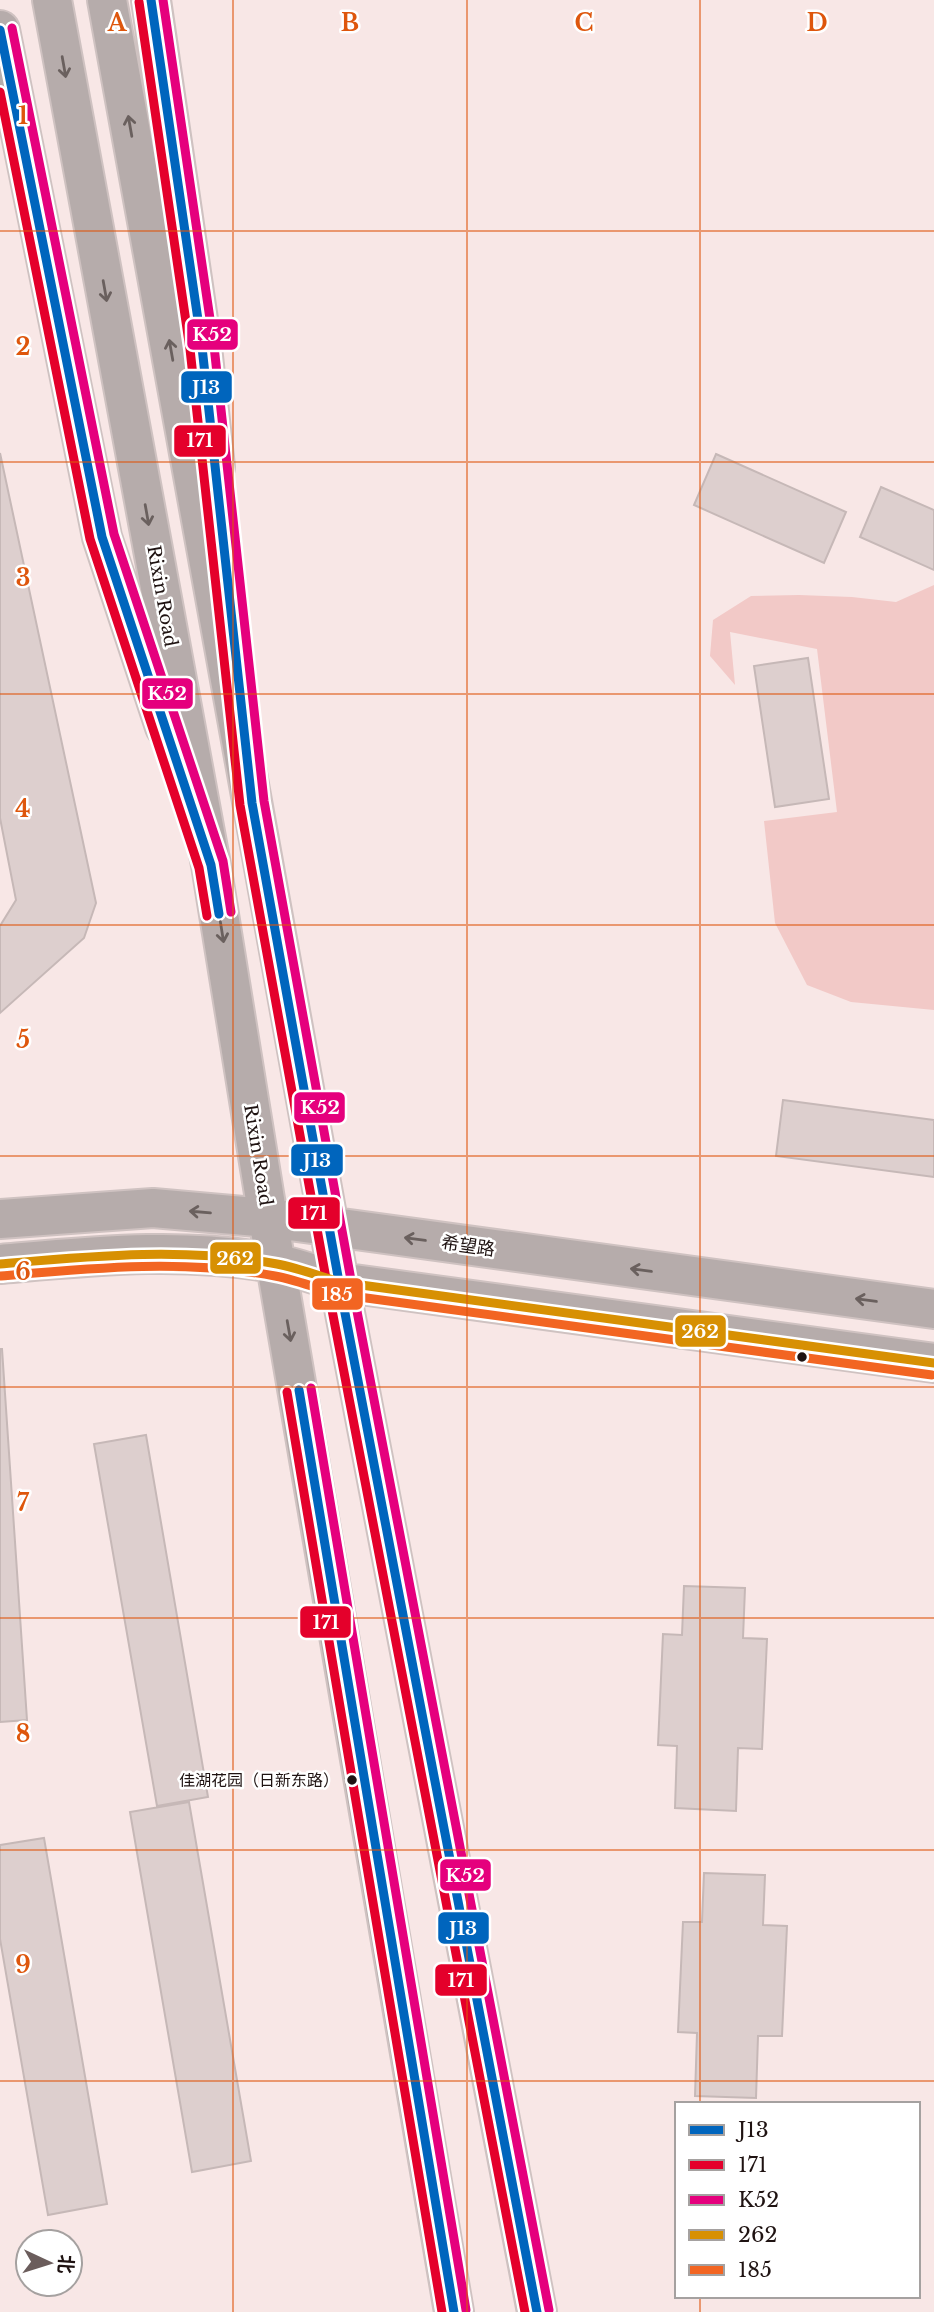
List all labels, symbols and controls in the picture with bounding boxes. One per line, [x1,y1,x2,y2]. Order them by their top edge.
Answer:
text: A [107,9,128,37]
text: B [341,9,359,37]
text: C [575,9,593,37]
text: D [806,9,828,37]
one-way arrow [58,55,71,78]
text: 1 [18,102,28,130]
one-way arrow [123,115,136,138]
one-way arrow [99,279,113,302]
line badge: K52 [186,318,239,351]
text: K52 [192,323,232,346]
text: 2 [16,333,30,361]
one-way arrow [163,339,177,362]
line badge: J13 [180,370,233,404]
text: J13 [188,376,220,399]
line badge: 171 [173,424,227,458]
text: 171 [187,429,213,452]
one-way arrow [140,503,154,526]
street label: Rixin Road [142,543,182,649]
text: 3 [16,564,30,592]
line badge: K52 [141,677,194,710]
text: K52 [147,682,187,705]
text: 4 [15,795,31,823]
one-way arrow [216,920,229,943]
text: 5 [16,1026,30,1054]
line badge: K52 [293,1091,346,1124]
text: K52 [300,1096,340,1119]
street label: Rixin Road [239,1102,277,1208]
line badge: J13 [290,1143,344,1177]
text: J13 [299,1149,331,1172]
line badge: 171 [287,1196,341,1230]
text: 171 [301,1202,327,1225]
one-way arrow [190,1205,212,1218]
street label: 希望路 [440,1231,496,1261]
one-way arrow [405,1232,427,1245]
line badge: 262 [209,1241,262,1275]
text: 262 [216,1247,254,1270]
text: 6 [15,1258,31,1286]
one-way arrow [630,1263,653,1276]
line badge: 185 [311,1277,364,1311]
text: 185 [321,1283,353,1306]
one-way arrow [856,1293,878,1306]
line badge: 262 [674,1314,727,1348]
one-way arrow [283,1319,296,1342]
text: 262 [681,1320,719,1343]
unlabelled marker [795,1350,809,1364]
text: 7 [17,1489,30,1517]
line badge: 171 [299,1605,352,1639]
text: 171 [313,1611,339,1634]
text: 8 [16,1720,30,1748]
place label: 佳湖花园（日新东路） [179,1770,339,1790]
marker: 佳湖花园（日新东路） [345,1773,359,1787]
line badge: K52 [439,1858,492,1892]
text: K52 [445,1864,485,1887]
line badge: J13 [437,1911,490,1945]
text: J13 [445,1917,477,1940]
text: 9 [15,1951,31,1979]
line badge: 171 [434,1963,488,1997]
text: 171 [448,1969,474,1992]
legend [675,2102,920,2298]
text: J13 [735,2117,769,2143]
text: 171 [738,2152,767,2178]
text: K52 [738,2187,779,2213]
text: 262 [738,2222,777,2248]
north arrow [14,2228,84,2298]
text: 北 [53,2254,78,2274]
text: 185 [738,2257,772,2283]

